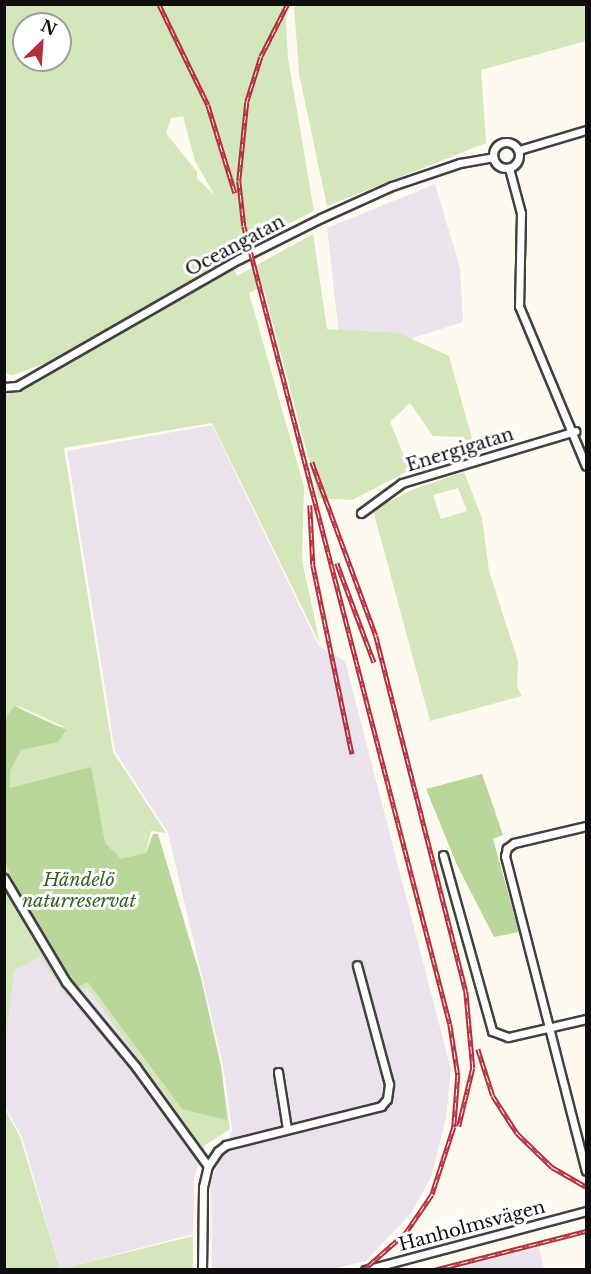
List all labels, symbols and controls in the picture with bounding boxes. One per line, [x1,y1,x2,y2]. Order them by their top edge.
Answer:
north arrow [12,12,72,72]
text: N [38,15,60,40]
street label: Oceangatan [182,211,288,281]
street label: Energigatan [404,423,516,477]
park label: Händelö naturreservat [22,870,136,912]
street label: Hanholmsvägen [397,1196,547,1256]

